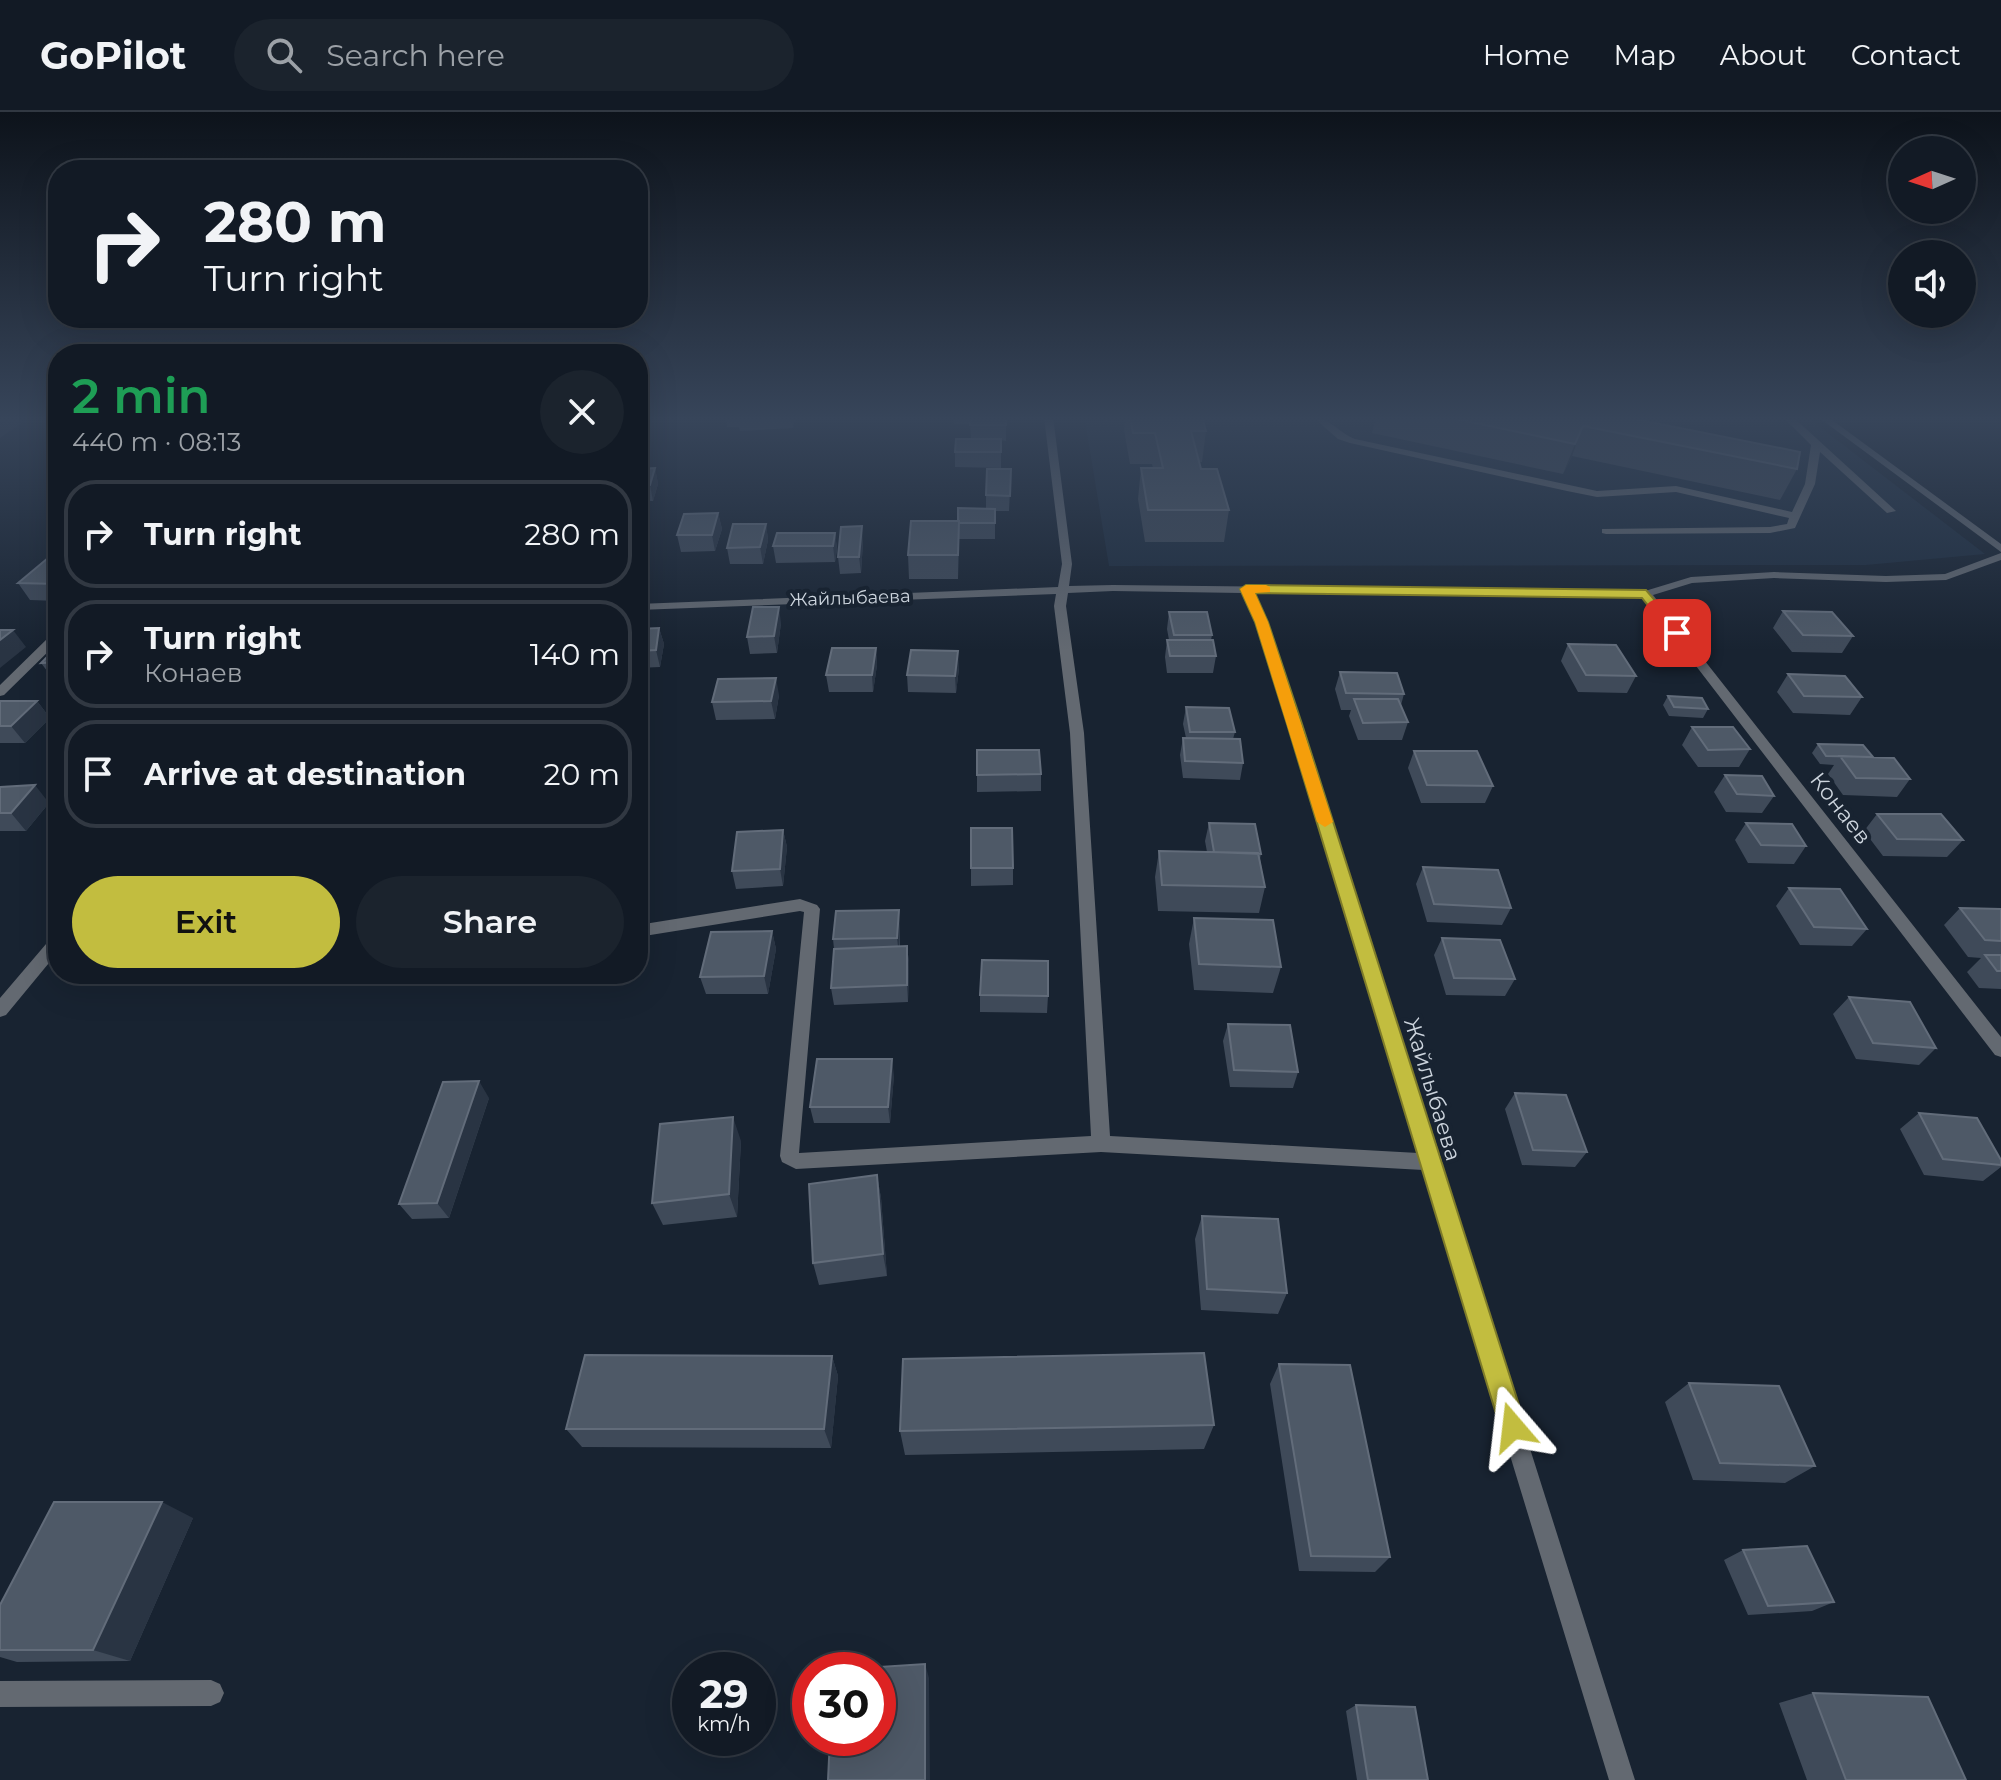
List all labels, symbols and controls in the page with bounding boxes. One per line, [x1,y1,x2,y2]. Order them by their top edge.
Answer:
search box [234,19,794,91]
text: GoPilot [40,32,186,79]
icon: search [262,33,306,77]
text: Search here [326,37,505,74]
text: Home [1483,38,1570,72]
text: Map [1614,38,1676,72]
text: About [1720,38,1807,72]
text: Contact [1851,38,1961,72]
north arrow [1888,136,1976,224]
map controls [1888,136,1976,328]
text: 280 m [204,188,387,256]
icon: right [72,192,176,296]
button: sound [1888,240,1976,328]
text: Turn right [204,256,384,300]
text: 2 min [72,367,210,425]
button: close [540,370,624,454]
text: 440 m · 08:13 [72,426,242,458]
icon: right [76,512,120,556]
text: Turn right [144,516,301,553]
text: 280 m [524,516,620,553]
street label: Жайлыбаева [789,585,911,611]
pin [1643,599,1711,667]
icon: arrive [1655,611,1699,655]
text: Turn right [144,620,301,657]
icon: right [76,632,120,676]
text: 140 m [530,636,620,673]
text: Конаев [144,657,243,689]
icon: arrive [76,752,120,796]
text: Arrive at destination [144,756,466,793]
text: 20 m [543,756,620,793]
street label: Конаев [1804,767,1877,849]
button: Exit [72,876,340,968]
button: Share [356,876,624,968]
street label: Жайлыбаева [1398,1014,1467,1164]
position arrow [1471,1385,1555,1469]
speed limit sign: 30 [792,1652,896,1756]
text: 29 [699,1669,749,1718]
text: km/h [697,1712,751,1736]

